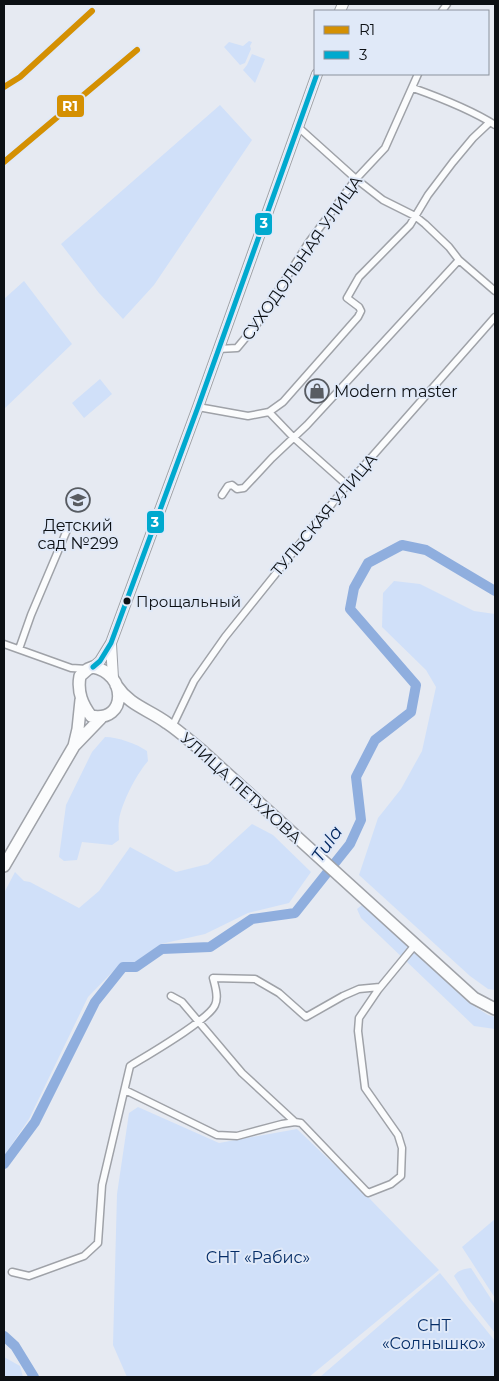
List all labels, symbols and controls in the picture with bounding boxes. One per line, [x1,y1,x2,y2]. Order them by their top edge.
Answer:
legend [314,10,489,75]
text: R1 [359,20,375,39]
text: 3 [359,45,367,64]
line badge: R1 [56,94,85,118]
text: R1 [62,97,78,115]
street label: СУХОДОЛЬНАЯ УЛИЦА [238,172,366,344]
line badge: 3 [254,212,273,236]
text: 3 [259,214,268,232]
shop icon: Modern master [304,378,330,404]
place label: Modern master [334,382,458,401]
street label: ТУЛЬСКАЯ УЛИЦА [267,450,381,580]
school or university icon: Детский сад №299 [65,487,91,513]
line badge: 3 [146,510,165,534]
text: 3 [150,513,159,531]
place label: Детский сад №299 [37,516,119,553]
place label: Прощальный [136,592,241,611]
marker: Прощальный [122,596,132,606]
street label: УЛИЦА ПЕТУХОВА [177,729,305,847]
water label: Tula [307,822,347,866]
park label: СНТ «Рабис» [206,1248,310,1267]
park label: СНТ «Солнышко» [382,1316,486,1353]

